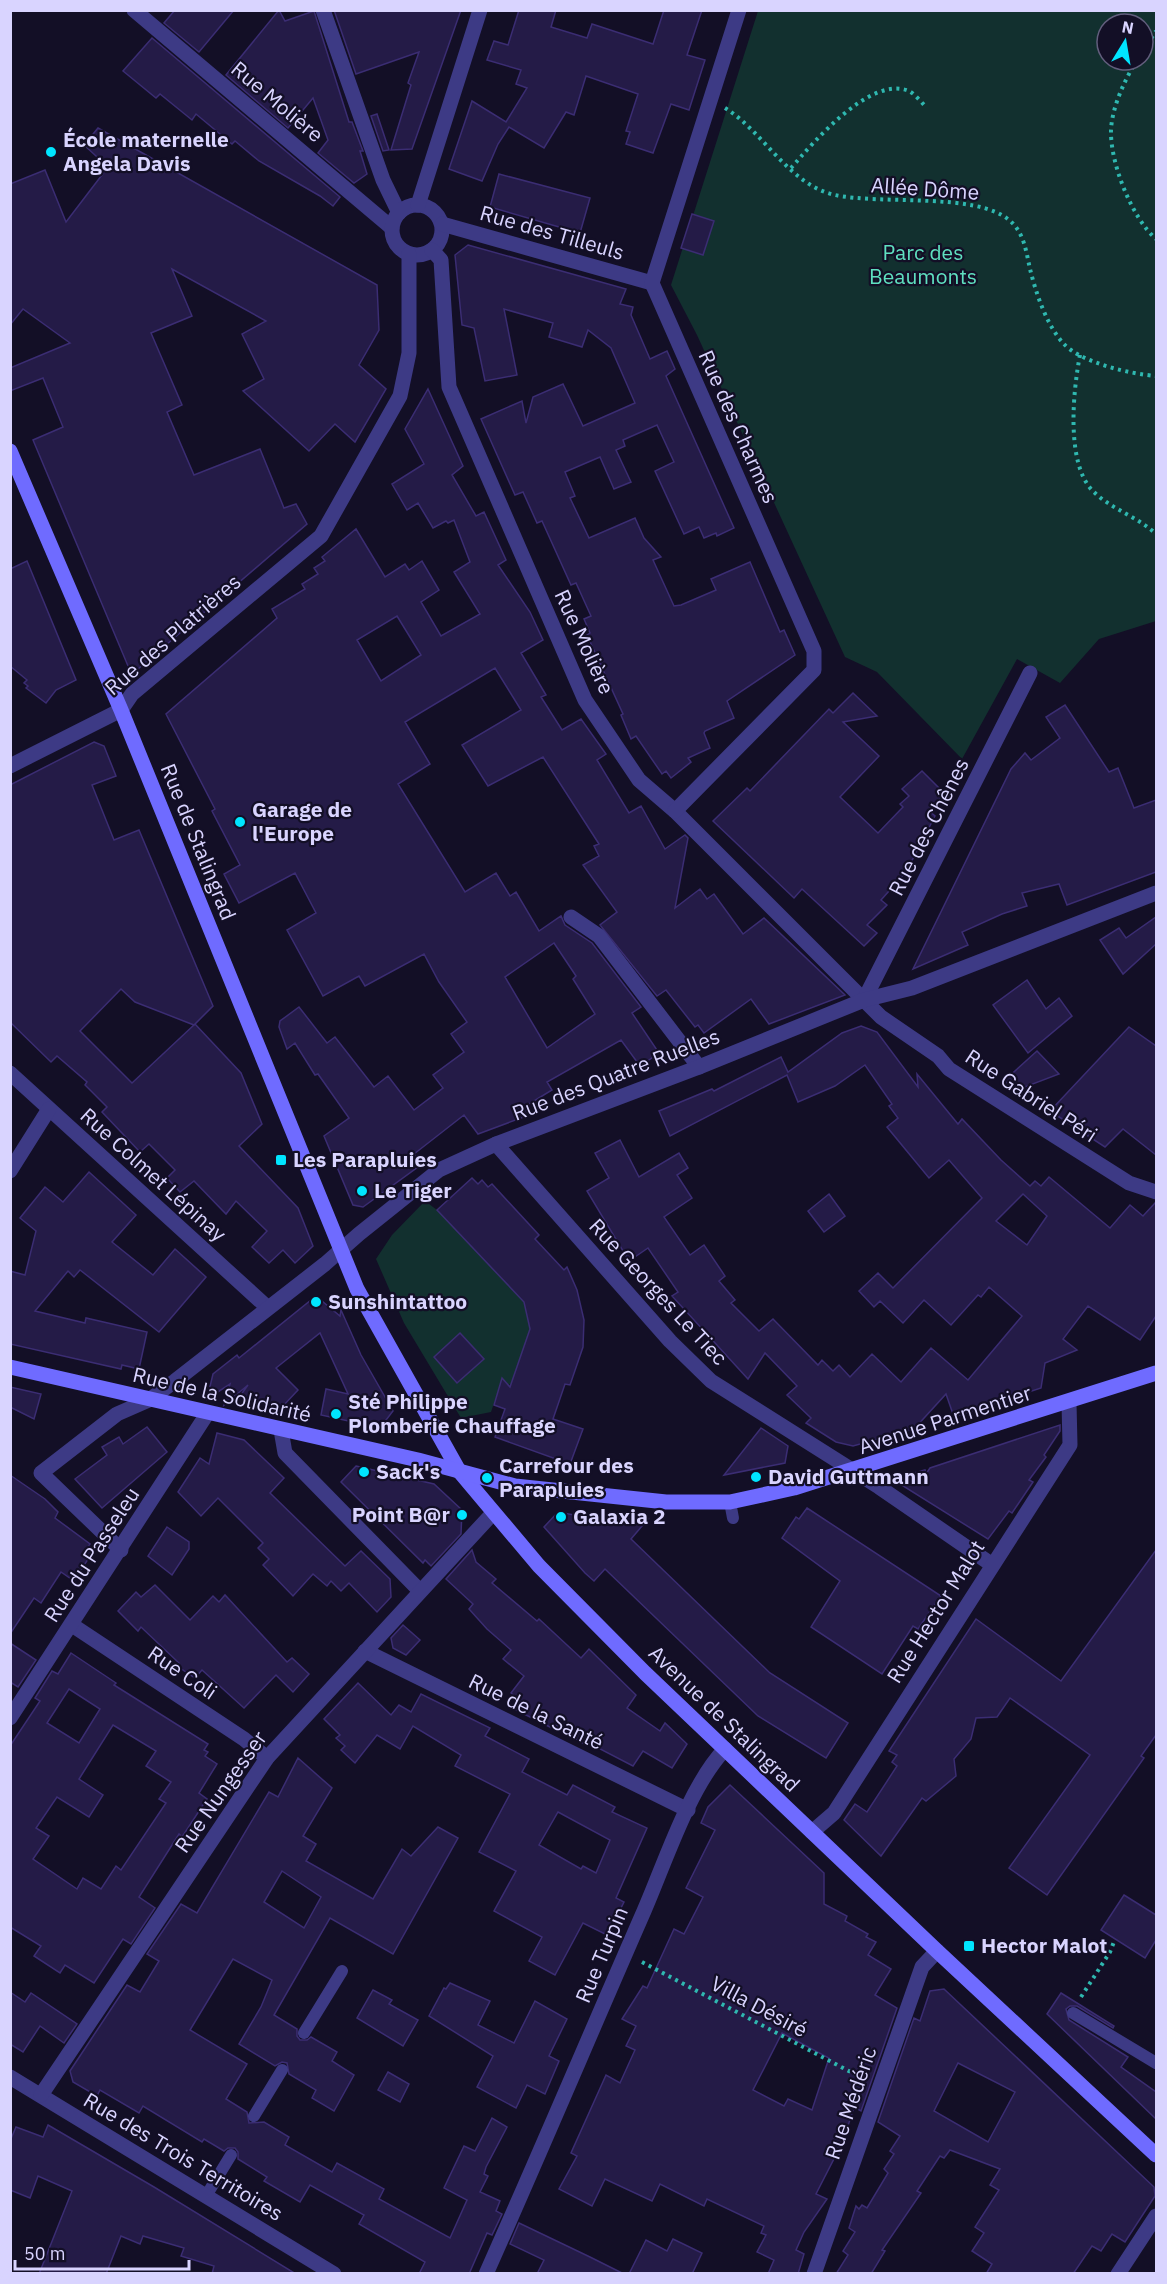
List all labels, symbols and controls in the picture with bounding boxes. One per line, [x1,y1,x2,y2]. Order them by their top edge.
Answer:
north arrow [1095,12,1155,72]
text: N [1120,16,1135,38]
street label: Rue Molière [226,54,330,148]
place label: École maternelle Angela Davis [63,125,229,177]
marker: École maternelle Angela Davis [44,145,58,159]
street label: Allée Dôme [870,170,980,206]
street label: Rue des Tilleuls [477,198,628,266]
park label: Parc des Beaumonts [869,238,977,290]
street label: Rue des Charmes [693,346,785,508]
street label: Rue des Platrières [98,567,246,701]
street label: Rue Molière [548,585,621,698]
street label: Rue des Chênes [881,753,975,900]
street label: Rue de Stalingrad [155,759,243,924]
place label: Garage de l'Europe [252,795,352,847]
marker: Garage de l'Europe [233,815,247,829]
street label: Rue des Quatre Ruelles [508,1022,723,1127]
street label: Rue Gabriel Péri [960,1042,1103,1148]
street label: Rue Colmet Lépinay [75,1101,233,1248]
place label: Les Parapluies [293,1145,437,1173]
marker: Les Parapluies [274,1153,288,1167]
place label: Le Tiger [374,1176,452,1204]
marker: Le Tiger [355,1184,369,1198]
street label: Rue Georges Le Tiec [583,1212,734,1371]
place label: Sunshintattoo [328,1287,467,1315]
marker: Sunshintattoo [309,1295,323,1309]
street label: Rue de la Solidarité [130,1360,314,1428]
street label: Avenue Parmentier [855,1378,1035,1460]
place label: Sté Philippe Plomberie Chauffage [348,1387,556,1439]
marker: Sté Philippe Plomberie Chauffage [329,1407,343,1421]
place label: Carrefour des Parapluies [499,1451,634,1503]
place label: Sack's [376,1457,440,1485]
place label: David Guttmann [768,1462,929,1490]
marker: Sack's [357,1465,371,1479]
marker: David Guttmann [749,1470,763,1484]
marker: Carrefour des Parapluies [480,1471,494,1485]
street label: Rue du Passeleu [37,1482,145,1627]
place label: Point B@r [352,1500,451,1528]
place label: Galaxia 2 [573,1502,666,1530]
marker: Point B@r [455,1508,469,1522]
marker: Galaxia 2 [554,1510,568,1524]
street label: Rue Hector Malot [880,1535,990,1688]
street label: Rue Coli [143,1639,223,1705]
street label: Avenue de Stalingrad [643,1639,806,1798]
street label: Rue de la Santé [464,1666,608,1756]
street label: Rue Nungesser [168,1725,273,1858]
street label: Rue Turpin [568,1902,634,2007]
place label: Hector Malot [981,1931,1107,1959]
marker: Hector Malot [962,1939,976,1953]
street label: Villa Désiré [706,1969,813,2043]
street label: Rue Médéric [818,2042,882,2163]
street label: Rue des Trois Territoires [79,2085,288,2227]
scale bar [15,2233,189,2271]
text: 50 m [24,2242,66,2265]

